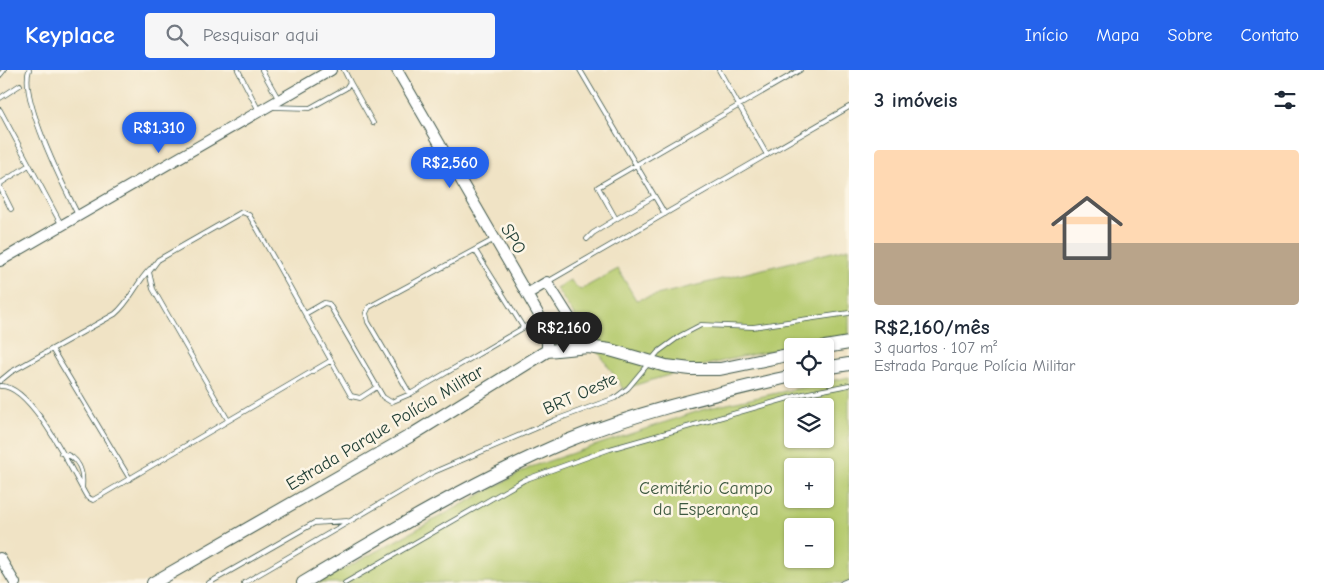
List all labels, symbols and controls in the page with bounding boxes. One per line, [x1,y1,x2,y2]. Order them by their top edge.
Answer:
search box [145,13,495,58]
text: Keyplace [25,21,115,49]
icon: search [163,21,191,49]
text: Pesquisar aqui [203,24,319,46]
text: Início [1025,25,1068,46]
text: Mapa [1096,25,1139,46]
text: Sobre [1167,25,1212,46]
text: Contato [1240,25,1299,46]
icon: filters [1271,86,1299,114]
text: 3 imóveis [874,88,957,112]
pin: R$1,310 [113,112,205,154]
text: R$1,310 [133,119,185,137]
pin: R$2,560 [404,146,496,189]
text: R$2,560 [422,154,478,172]
icon: home [1042,183,1132,273]
street label: SPO [496,220,530,258]
pin: R$2,160 [518,312,610,354]
text: R$2,160/mês [874,315,990,339]
text: R$2,160 [537,319,591,337]
map controls [784,338,834,568]
button: locate [784,338,834,388]
text: 3 quartos · 107 m² [874,339,997,357]
text: Estrada Parque Polícia Militar [874,357,1075,375]
street label: Estrada Parque Polícia Militar [282,360,488,495]
street label: BRT Oeste [540,368,620,420]
button: layers [784,398,834,448]
button: + [784,458,834,508]
park label: Cemitério Campo da Esperança [639,478,773,520]
button: − [784,518,834,568]

